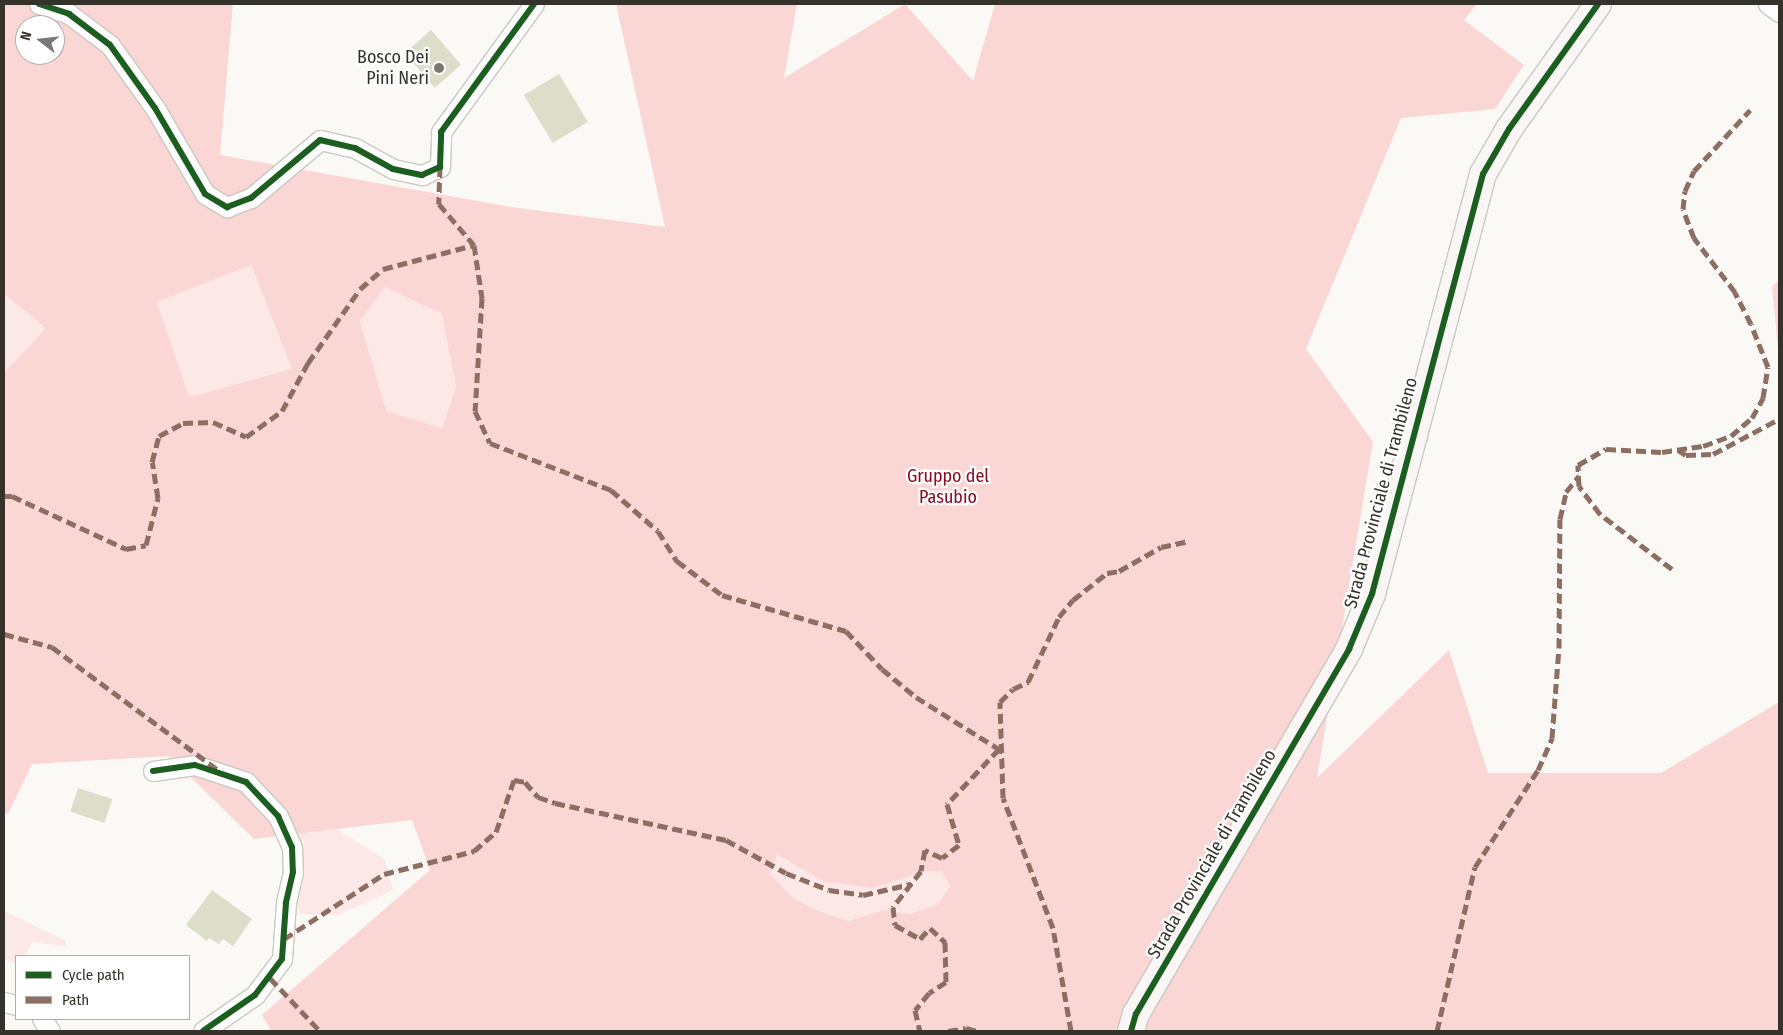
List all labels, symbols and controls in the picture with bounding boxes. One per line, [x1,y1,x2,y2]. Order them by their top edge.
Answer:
north arrow [15,15,65,65]
text: N [17,30,35,42]
place label: Bosco Dei Pini Neri [357,47,429,90]
marker: Bosco Dei Pini Neri [433,62,445,74]
street label: Strada Provinciale di Trambileno [1340,375,1422,611]
park label: Gruppo del Pasubio [907,466,989,508]
street label: Strada Provinciale di Trambileno [1143,745,1281,963]
legend [15,955,190,1020]
text: Cycle path [62,966,125,984]
text: Path [62,991,89,1009]

